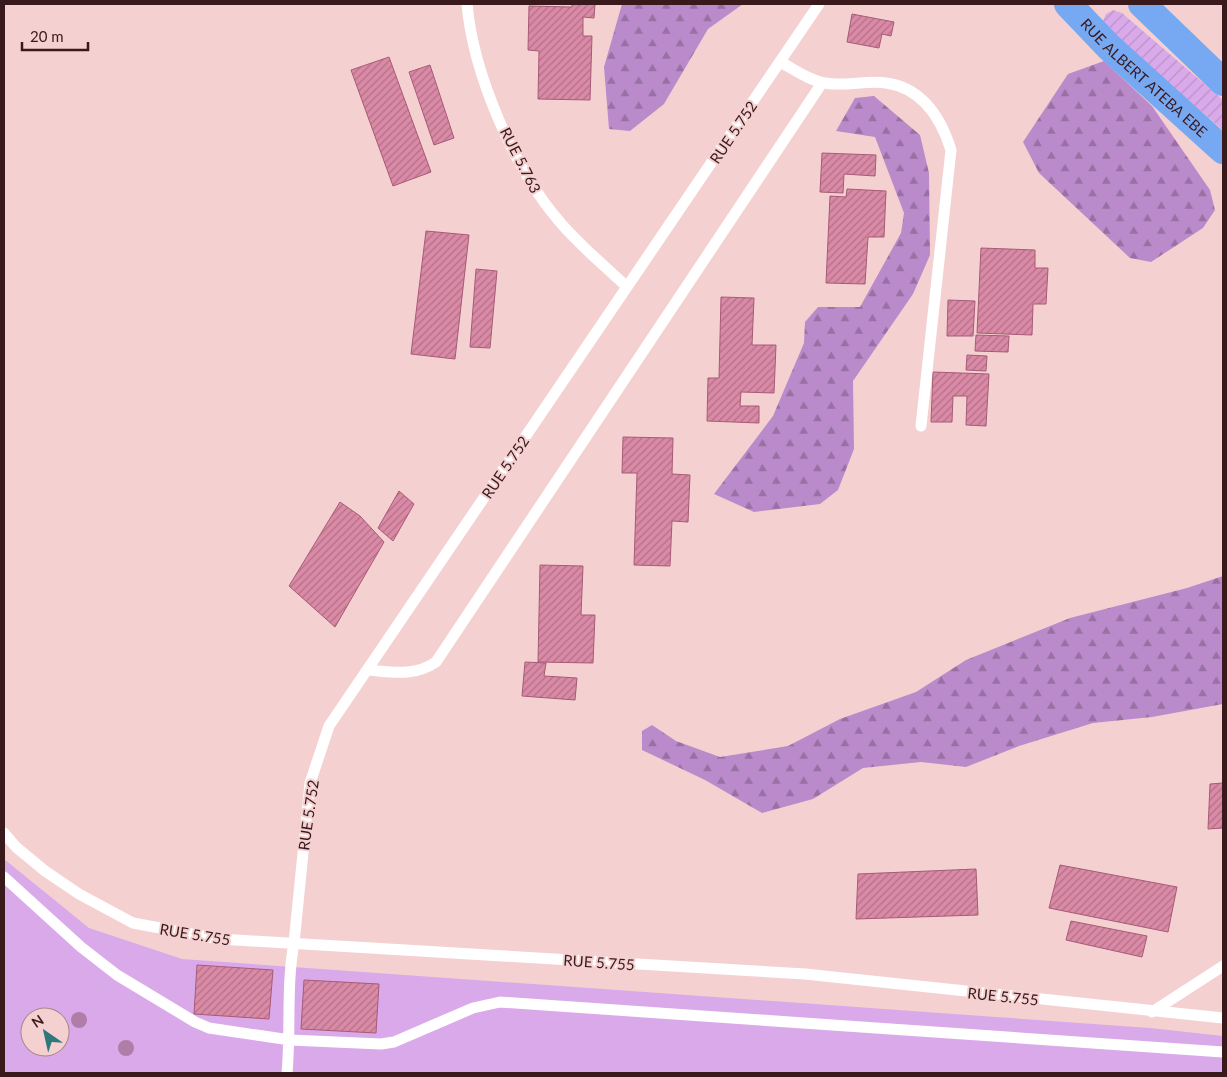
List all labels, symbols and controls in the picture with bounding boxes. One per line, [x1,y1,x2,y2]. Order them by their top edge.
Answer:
street label: RUE ALBERT ATEBA EBE [1077,14,1211,141]
scale bar [22,20,89,52]
text: 20 m [30,27,64,45]
street label: RUE 5.752 [706,97,760,167]
street label: RUE 5.763 [497,124,545,196]
street label: RUE 5.752 [478,432,532,502]
street label: RUE 5.752 [294,778,322,852]
street label: RUE 5.755 [158,920,232,948]
street label: RUE 5.755 [563,951,635,973]
street label: RUE 5.755 [967,983,1039,1009]
north arrow [20,1007,70,1057]
text: N [28,1011,47,1031]

